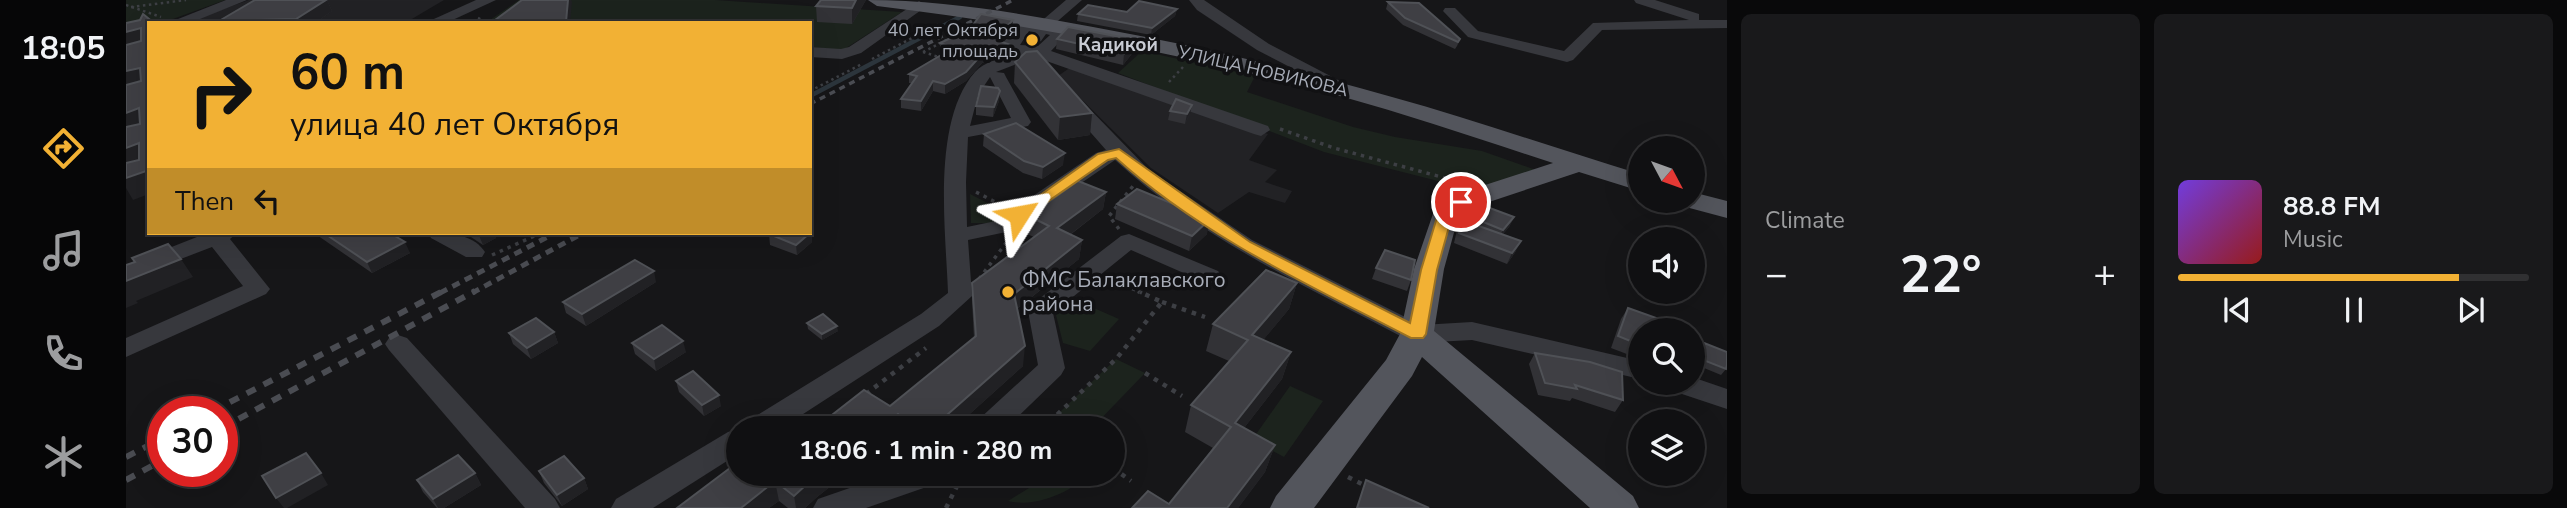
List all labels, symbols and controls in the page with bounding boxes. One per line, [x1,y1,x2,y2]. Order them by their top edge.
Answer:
place label: 40 лет Октября площадь [888,18,1018,63]
text: 18:05 [21,27,105,70]
marker: 40 лет Октября площадь [1024,32,1040,48]
district label: Кадикой [1078,32,1158,58]
text: 60 m [290,39,405,106]
street label: УЛИЦА НОВИКОВА [1175,40,1350,102]
icon: right [175,49,266,140]
text: улица 40 лет Октября [290,103,619,146]
icon: directions [39,124,88,173]
north arrow [1628,136,1704,214]
map controls [1628,136,1705,486]
pin [1431,172,1491,232]
position arrow [982,178,1056,252]
icon: left [248,182,286,220]
icon: arrive [1442,183,1480,221]
text: Then [175,184,234,219]
text: 88.8 FM [2283,189,2380,224]
text: Climate [1765,205,1845,236]
text: Music [2283,224,2343,255]
icon: music [39,226,88,275]
button: sound [1628,227,1705,304]
text: 22° [1899,239,1982,310]
text: − [1765,249,1788,300]
text: + [2093,249,2116,300]
place label: ФМС Балаклавского района [1022,266,1226,318]
marker: ФМС Балаклавского района [1000,284,1016,300]
icon: previous [2218,291,2256,329]
icon: pause [2335,291,2373,329]
icon: next [2452,291,2490,329]
button: search [1628,318,1705,395]
icon: phone [39,329,88,378]
speed limit sign: 30 [147,396,238,487]
button: layers [1628,409,1705,486]
icon: climate [39,432,88,481]
text: 18:06 · 1 min · 280 m [799,433,1052,468]

